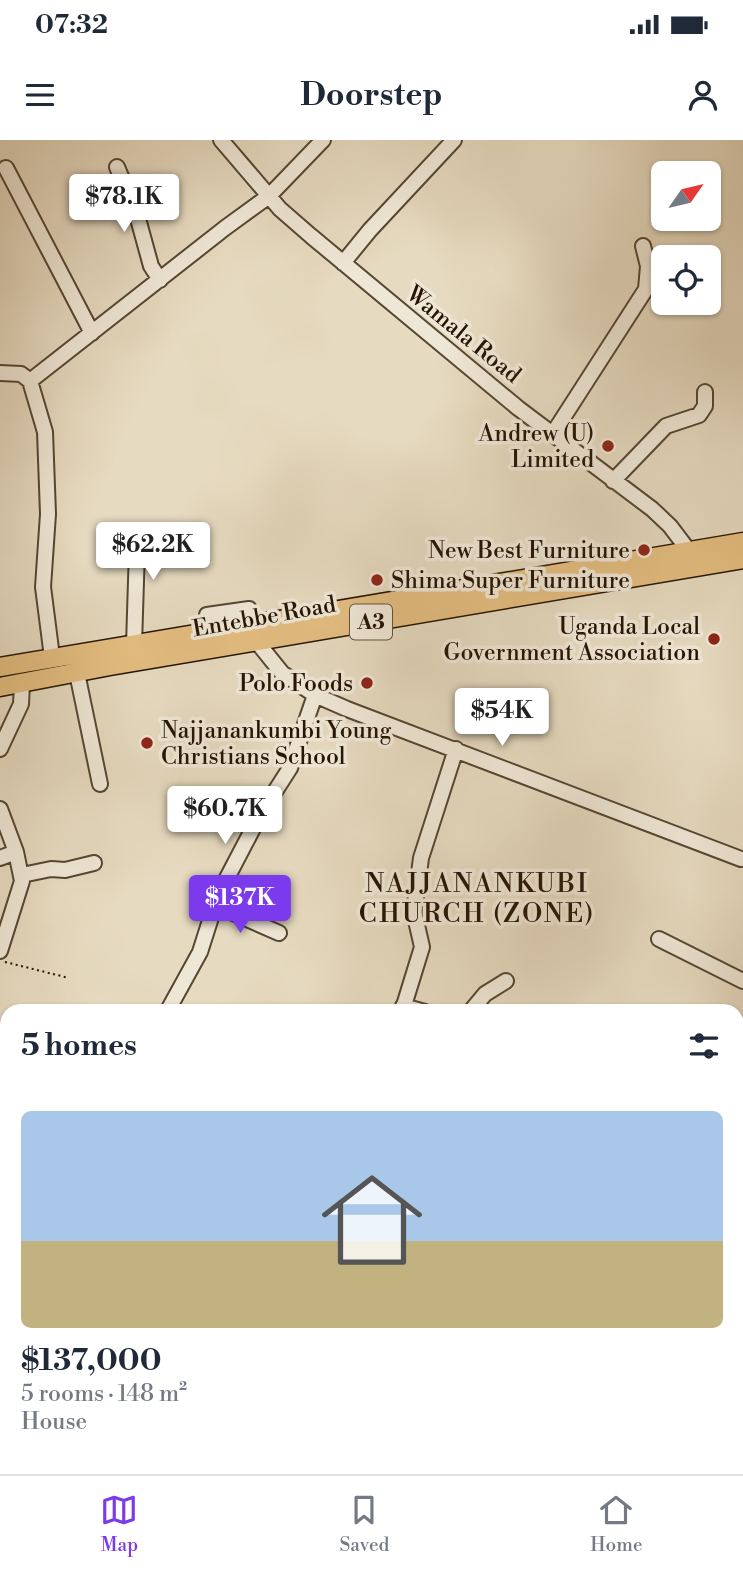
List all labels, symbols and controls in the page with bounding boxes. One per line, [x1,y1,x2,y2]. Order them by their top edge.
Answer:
text: 07:32 [35,9,108,41]
text: Doorstep [300,75,443,115]
icon: menu [21,76,59,114]
icon: person [684,76,722,114]
north arrow [651,161,721,231]
map controls [651,161,721,315]
pin: $78.1K [67,174,181,234]
text: $78.1K [85,183,163,211]
button: locate [651,245,721,315]
street label: Wamala Road [400,279,526,390]
place label: Andrew (U) Limited [477,420,594,474]
marker: Andrew (U) Limited [600,438,616,454]
pin: $62.2K [96,522,210,582]
text: $62.2K [112,531,194,559]
place label: New Best Furniture [428,537,630,565]
marker: New Best Furniture [636,542,652,558]
place label: Shima Super Furniture [391,567,630,595]
marker: Shima Super Furniture [369,572,385,588]
street label: Entebbe Road [190,591,338,643]
road number: A3 [350,604,392,640]
place label: Uganda Local Government Association [443,613,700,667]
marker: Uganda Local Government Association [706,631,722,647]
place label: Polo Foods [239,670,353,698]
marker: Polo Foods [359,675,375,691]
pin: $54K [461,688,543,748]
text: $54K [471,697,533,725]
place label: Najjanankumbi Young Christians School [161,717,392,771]
marker: Najjanankumbi Young Christians School [139,735,155,751]
pin: $60.7K [168,786,282,846]
text: $60.7K [183,795,267,823]
district label: NAJJANANKUBI CHURCH (ZONE) [359,868,595,930]
pin: $137K [191,876,289,935]
text: $137K [205,884,275,912]
text: 5 homes [21,1027,137,1065]
icon: filters [685,1027,723,1065]
icon: home [309,1157,435,1283]
text: $137,000 [21,1342,162,1380]
text: 5 rooms · 148 m² [21,1380,187,1408]
text: House [21,1408,87,1436]
tab: Map [100,1491,138,1557]
tab: Saved [339,1491,389,1557]
tab: Home [590,1491,642,1557]

